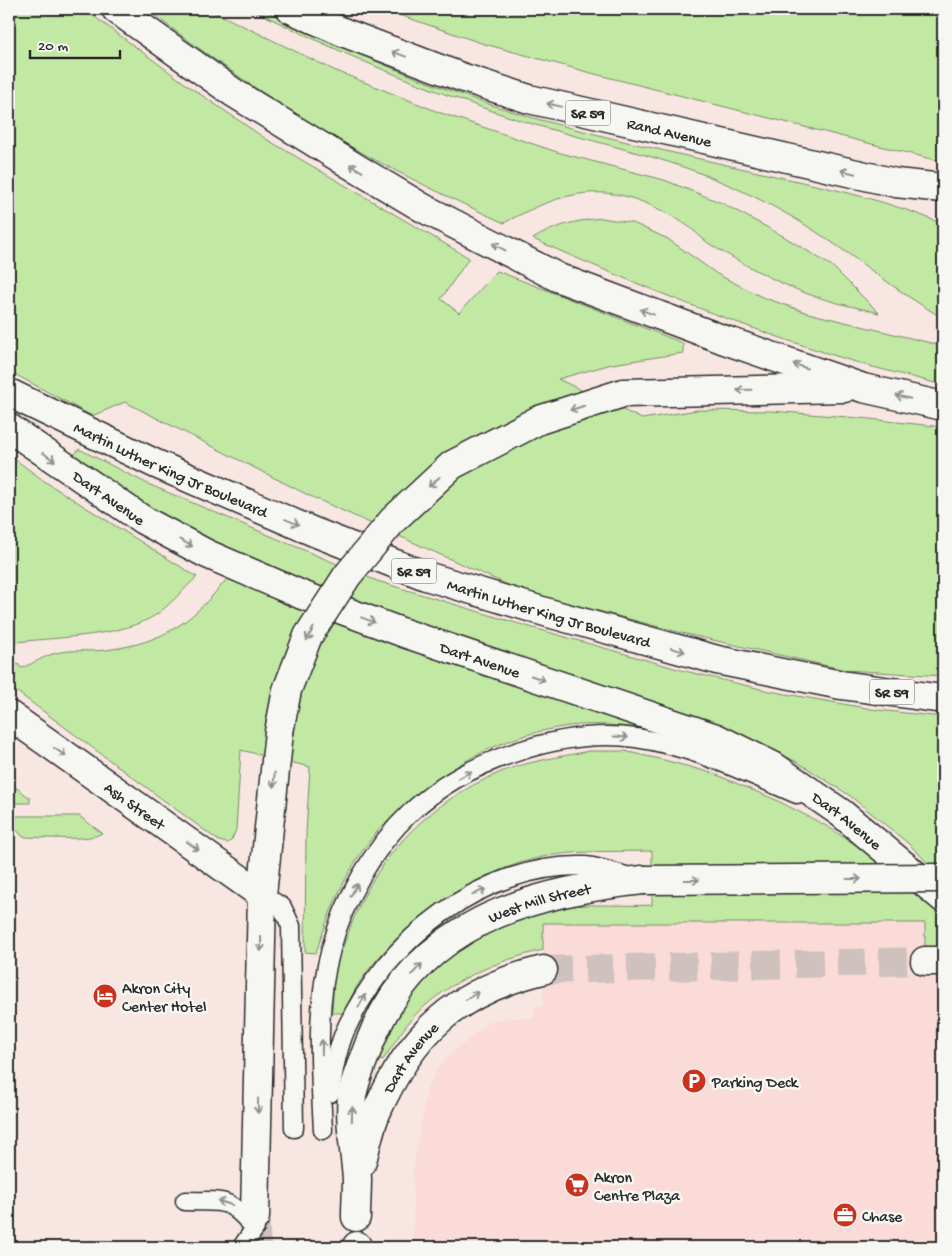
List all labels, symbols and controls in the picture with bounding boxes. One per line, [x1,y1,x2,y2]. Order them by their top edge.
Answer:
scale bar [30,28,120,60]
text: 20 m [38,38,68,56]
one-way arrow [392,49,408,58]
one-way arrow [546,99,562,109]
road number: SR 59 [566,100,610,126]
street label: Rand Avenue [625,116,714,154]
one-way arrow [350,163,364,173]
one-way arrow [841,167,857,176]
one-way arrow [491,242,506,252]
one-way arrow [640,307,655,316]
one-way arrow [793,361,809,370]
one-way arrow [736,386,752,395]
one-way arrow [896,392,912,401]
one-way arrow [570,404,585,413]
street label: Martin Luther King Jr Boulevard [70,420,271,524]
one-way arrow [41,452,55,462]
street label: Dart Avenue [67,468,148,532]
one-way arrow [428,476,440,488]
one-way arrow [284,518,299,528]
one-way arrow [178,539,193,548]
road number: SR 59 [392,558,436,584]
street label: Martin Luther King Jr Boulevard [444,577,654,654]
one-way arrow [360,615,375,625]
one-way arrow [305,627,315,642]
street label: Dart Avenue [436,639,523,685]
one-way arrow [670,646,686,655]
one-way arrow [530,674,545,683]
road number: SR 59 [870,680,914,704]
one-way arrow [613,733,629,742]
one-way arrow [53,747,67,757]
one-way arrow [458,770,473,780]
one-way arrow [269,772,278,788]
street label: Ash Street [99,780,169,837]
street label: Dart Avenue [806,789,885,856]
one-way arrow [186,841,200,851]
one-way arrow [846,874,862,884]
one-way arrow [684,875,700,885]
street label: West Mill Street [486,881,594,929]
one-way arrow [350,883,360,897]
one-way arrow [471,887,486,896]
one-way arrow [256,935,266,951]
one-way arrow [411,963,423,976]
place label: Akron City Center Hotel [122,981,207,1018]
hotel icon: Akron City Center Hotel [92,983,118,1009]
one-way arrow [464,991,478,1001]
one-way arrow [357,994,367,1009]
street label: Dart Avenue [380,1019,445,1098]
one-way arrow [317,1039,326,1055]
parking icon: Parking Deck [681,1068,707,1094]
place label: Parking Deck [711,1075,800,1094]
one-way arrow [253,1098,262,1114]
one-way arrow [347,1107,357,1123]
place label: Akron Centre Plaza [594,1170,681,1207]
supermarket icon: Akron Centre Plaza [564,1172,590,1198]
one-way arrow [217,1198,233,1208]
office icon: Chase [832,1202,858,1228]
place label: Chase [862,1209,903,1228]

